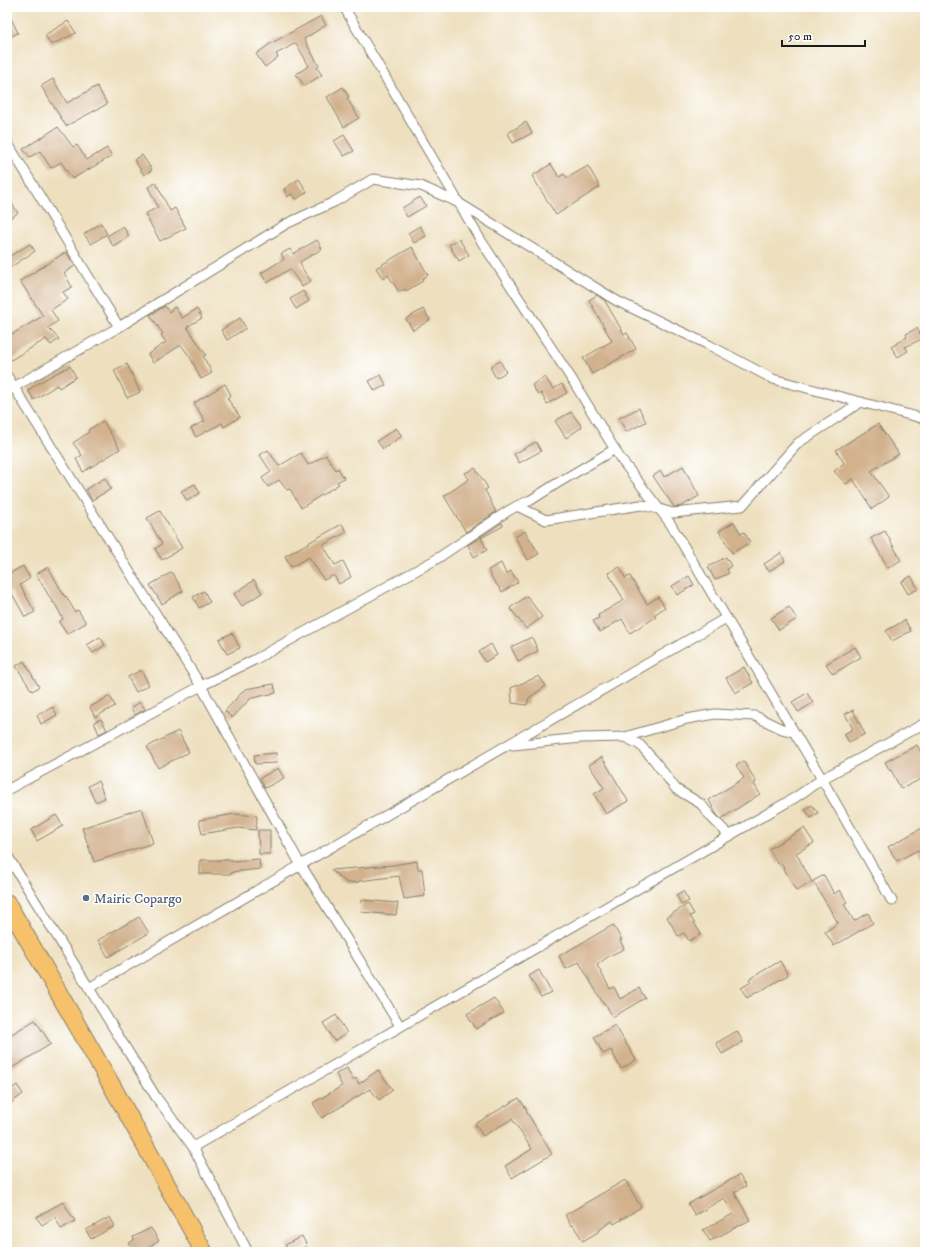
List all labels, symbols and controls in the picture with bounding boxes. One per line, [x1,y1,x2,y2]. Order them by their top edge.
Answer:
scale bar [782,22,865,48]
text: 50 m [788,29,812,44]
place label: Mairie Copargo [94,890,182,908]
marker: Mairie Copargo [81,893,91,903]

